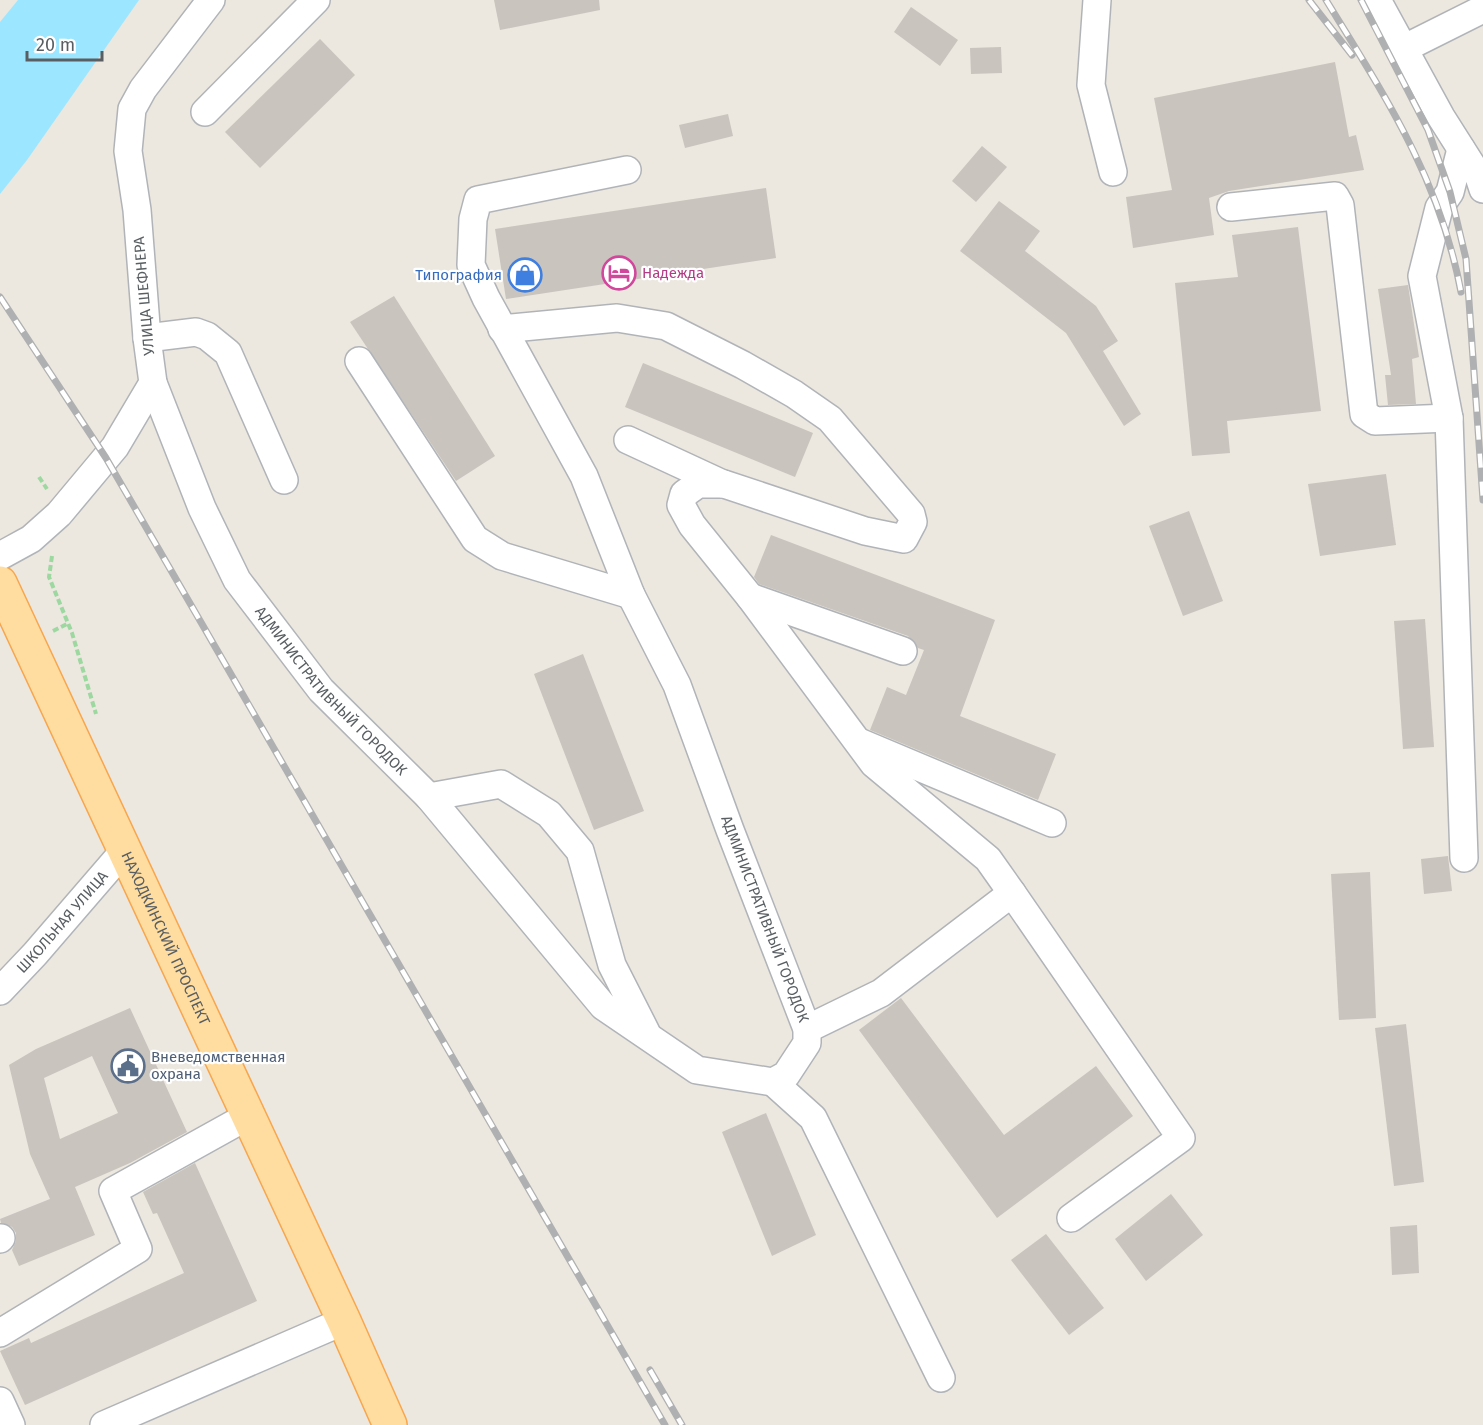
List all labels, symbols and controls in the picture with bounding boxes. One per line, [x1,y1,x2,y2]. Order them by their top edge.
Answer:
scale bar [27,24,102,62]
text: 20 m [36,34,75,56]
street label: УЛИЦА ШЕФНЕРА [130,235,158,356]
hotel icon: Надежда [601,255,637,291]
shop icon: Типография [507,257,543,293]
place label: Надежда [642,264,704,282]
place label: Типография [415,266,502,284]
street label: АДМИНИСТРАТИВНЫЙ ГОРОДОК [251,603,411,779]
street label: АДМИНИСТРАТИВНЫЙ ГОРОДОК [717,813,813,1025]
street label: НАХОДКИНСКИЙ ПРОСПЕКТ [117,849,214,1028]
street label: ШКОЛЬНАЯ УЛИЦА [13,867,112,977]
public building icon: Вневедомственная охрана [110,1048,146,1084]
place label: Вневедомственная охрана [151,1048,286,1083]

